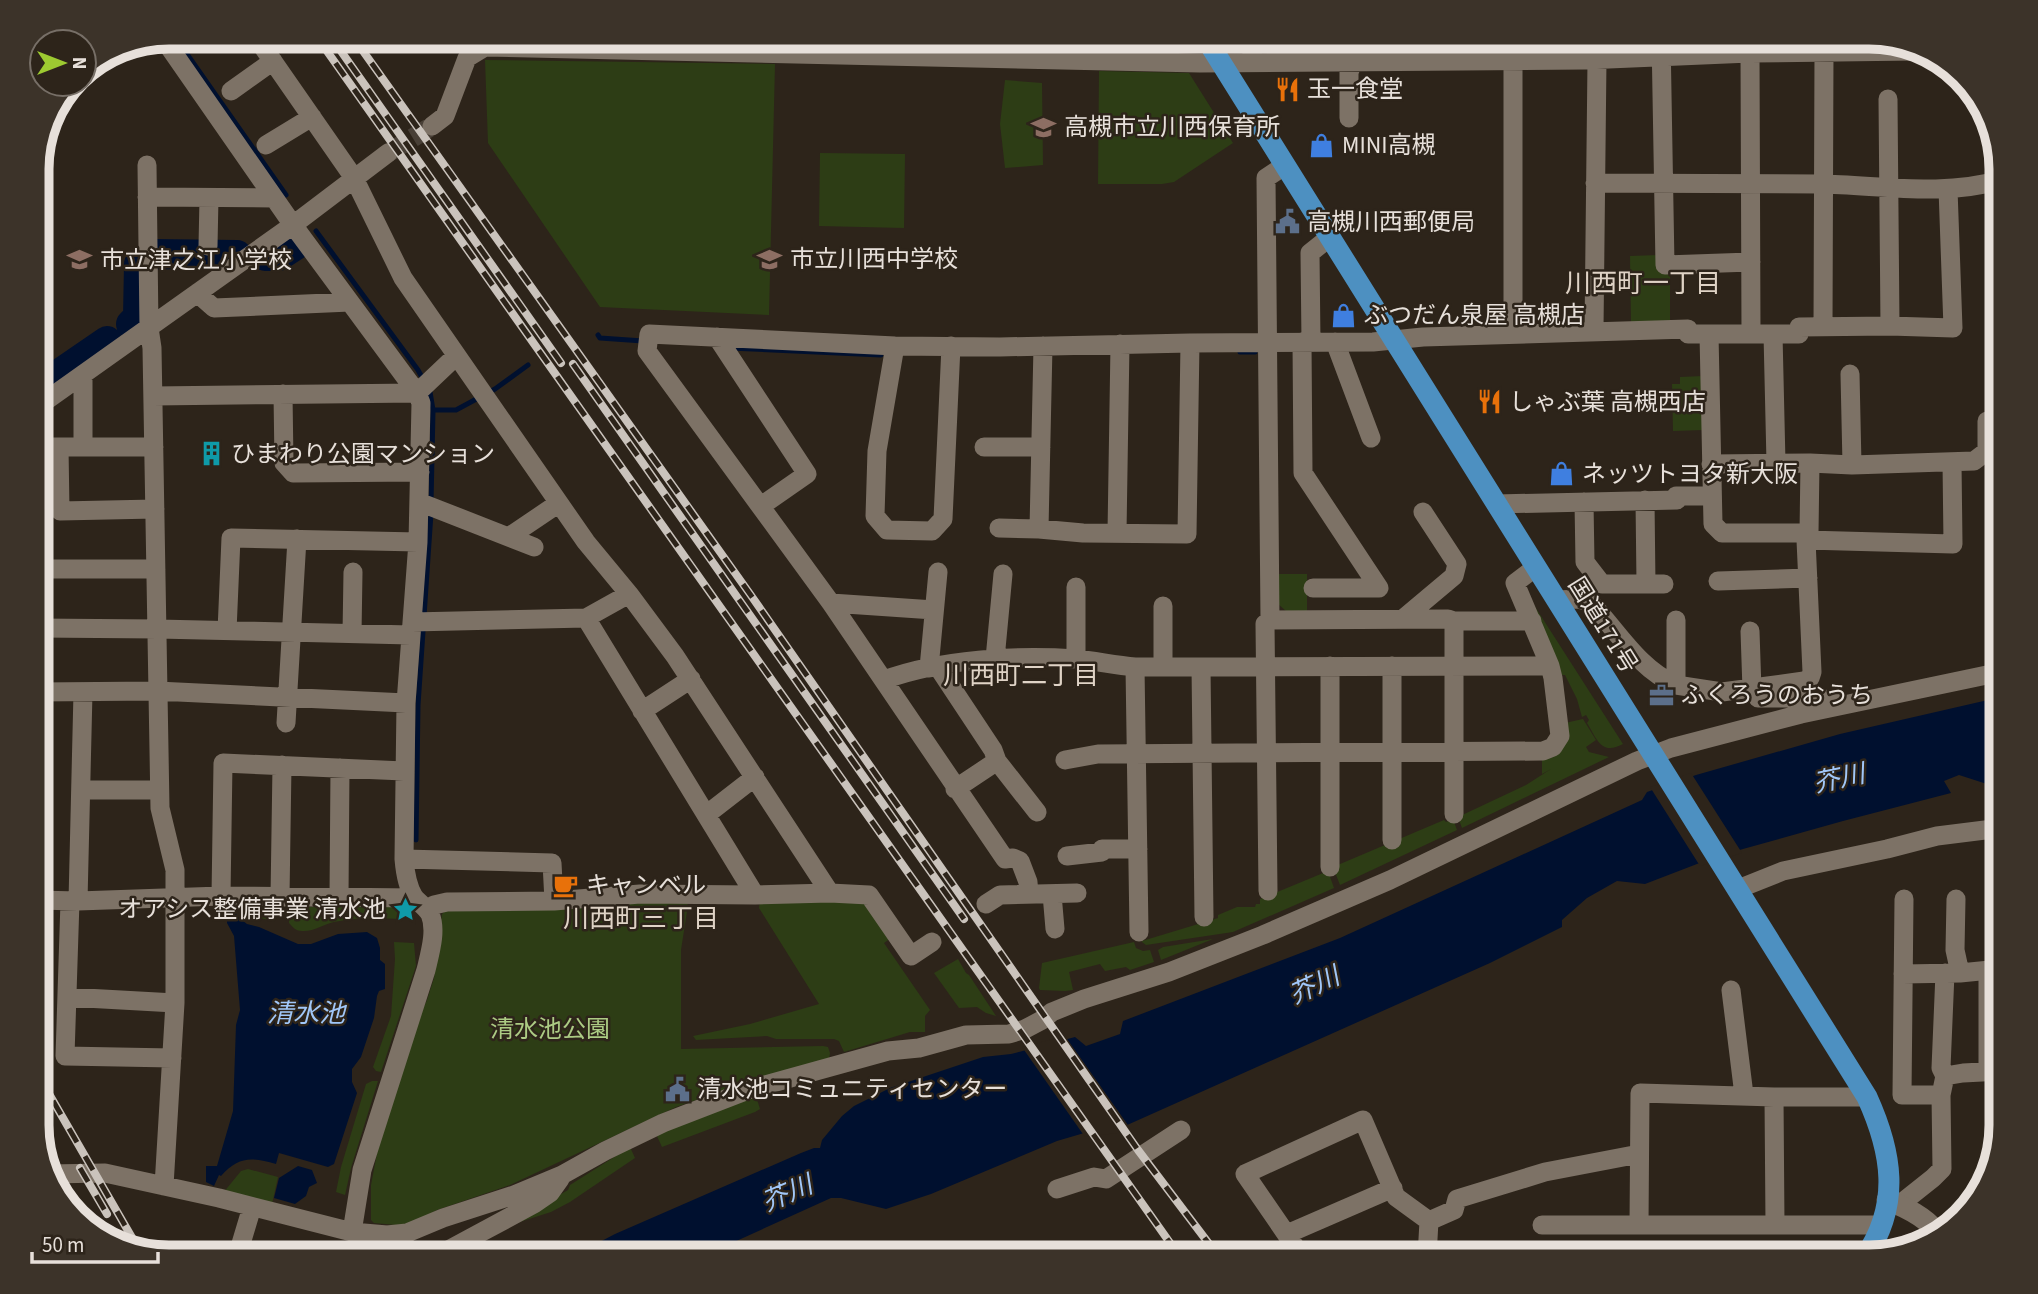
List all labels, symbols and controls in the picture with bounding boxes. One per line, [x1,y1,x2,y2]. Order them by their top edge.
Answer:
north arrow [28,28,98,98]
text: N [65,57,92,69]
place label: 玉一食堂 [1307,72,1403,107]
restaurant icon: 玉一食堂 [1273,75,1301,103]
place label: 高槻市立川西保育所 [1064,110,1280,145]
school or university icon: 高槻市立川西保育所 [1030,113,1058,141]
place label: MINI高槻 [1342,128,1436,163]
shop icon: MINI高槻 [1308,131,1336,159]
place label: 高槻川西郵便局 [1307,205,1475,240]
public building icon: 高槻川西郵便局 [1273,208,1301,236]
place label: 市立川西中学校 [790,242,958,277]
place label: 市立津之江小学校 [100,243,292,278]
school or university icon: 市立川西中学校 [756,245,784,273]
school or university icon: 市立津之江小学校 [66,246,94,274]
district label: 川西町一丁目 [1565,265,1721,302]
place label: ぶつだん泉屋 高槻店 [1364,298,1585,333]
shop icon: ぶつだん泉屋 高槻店 [1330,301,1358,329]
place label: しゃぶ葉 高槻西店 [1509,385,1706,420]
restaurant icon: しゃぶ葉 高槻西店 [1475,388,1503,416]
place label: ひまわり公園マンション [231,437,495,472]
building icon: ひまわり公園マンション [197,440,225,468]
place label: ネッツトヨタ新大阪 [1582,457,1798,492]
shop icon: ネッツトヨタ新大阪 [1548,460,1576,488]
street label: 国道171号 [1559,570,1646,680]
district label: 川西町二丁目 [943,657,1099,694]
place label: ふくろうのおうち [1681,678,1873,713]
office icon: ふくろうのおうち [1647,681,1675,709]
water label: 芥川 [1810,754,1871,802]
place label: キャンベル [586,868,706,903]
cafe icon: キャンベル [552,871,580,899]
place label: オアシス整備事業 清水池 [118,892,386,927]
place icon: オアシス整備事業 清水池 [392,895,420,923]
district label: 川西町三丁目 [563,900,719,937]
water label: 芥川 [1283,956,1348,1013]
water label: 清水池 [267,995,348,1032]
park label: 清水池公園 [490,1012,610,1047]
place label: 清水池コミュニティセンター [697,1072,1008,1107]
public building icon: 清水池コミュニティセンター [663,1075,691,1103]
water label: 芥川 [756,1165,821,1221]
scale bar [32,1220,158,1264]
text: 50 m [42,1230,84,1260]

